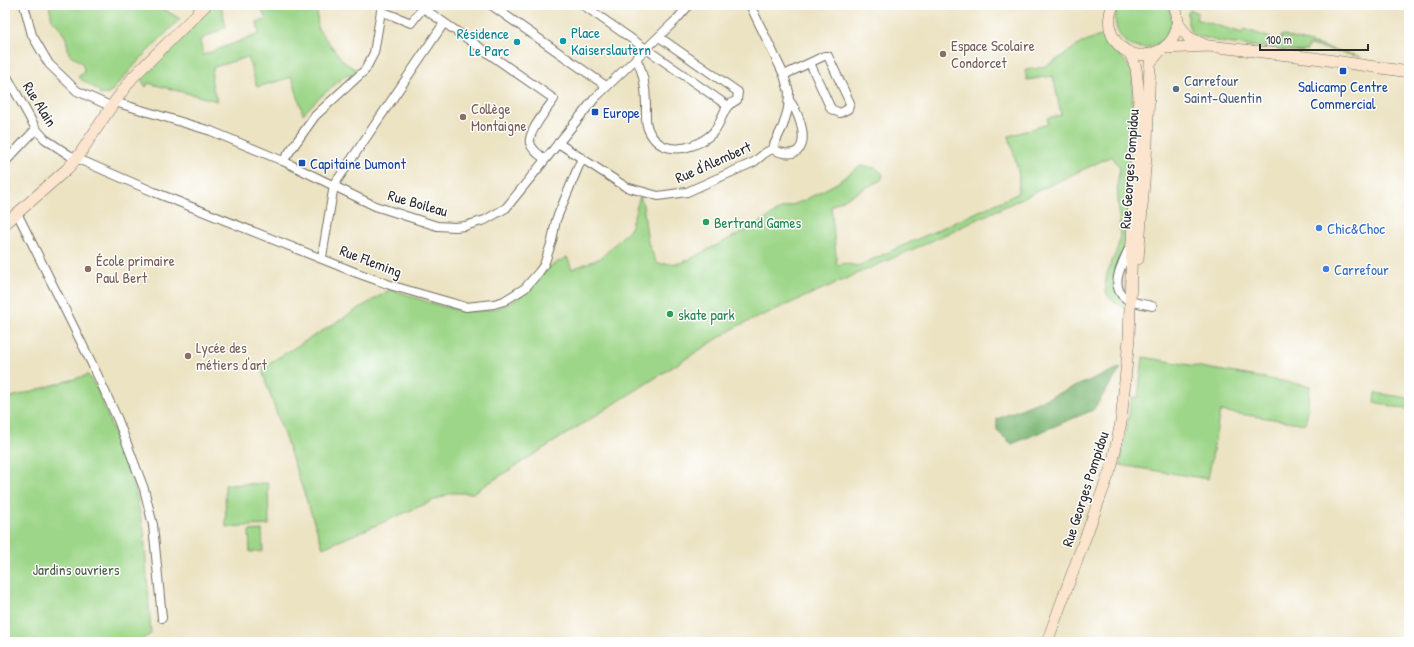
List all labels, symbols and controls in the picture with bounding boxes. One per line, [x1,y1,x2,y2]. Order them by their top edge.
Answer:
place label: Place Kaiserslautern [571,22,651,60]
place label: Résidence Le Parc [457,23,509,61]
scale bar [1260,26,1368,52]
text: 100 m [1266,31,1292,48]
place label: Espace Scolaire Condorcet [951,35,1035,73]
marker: Place Kaiserslautern [558,36,568,46]
marker: Résidence Le Parc [512,37,522,47]
marker: Espace Scolaire Condorcet [938,49,948,59]
marker: Salicamp Centre Commercial [1338,66,1348,76]
place label: Carrefour Saint-Quentin [1184,70,1262,108]
place label: Salicamp Centre Commercial [1298,76,1388,114]
street label: Rue Alain [18,77,62,131]
marker: Carrefour Saint-Quentin [1171,84,1181,94]
place label: Collège Montaigne [471,98,527,136]
place label: Europe [603,102,640,123]
marker: Europe [590,107,600,117]
street label: Rue Georges Pompidou [1114,108,1144,230]
marker: Collège Montaigne [458,112,468,122]
street label: Rue d'Alembert [672,136,755,188]
place label: Capitaine Dumont [310,153,407,174]
marker: Capitaine Dumont [297,158,307,168]
street label: Rue Boileau [386,184,450,222]
place label: Bertrand Games [714,212,801,233]
marker: Bertrand Games [701,217,711,227]
place label: Chic&Choc [1327,218,1385,239]
marker: Chic&Choc [1314,223,1324,233]
street label: Rue Fleming [337,240,405,283]
place label: École primaire Paul Bert [96,250,175,288]
place label: Carrefour [1334,259,1389,280]
marker: École primaire Paul Bert [83,264,93,274]
marker: Carrefour [1321,264,1331,274]
place label: skate park [678,304,735,325]
marker: skate park [665,309,675,319]
place label: Lycée des métiers d'art [196,337,268,375]
marker: Lycée des métiers d'art [183,351,193,361]
street label: Rue Georges Pompidou [1056,429,1114,549]
park label: Jardins ouvriers [32,559,120,580]

